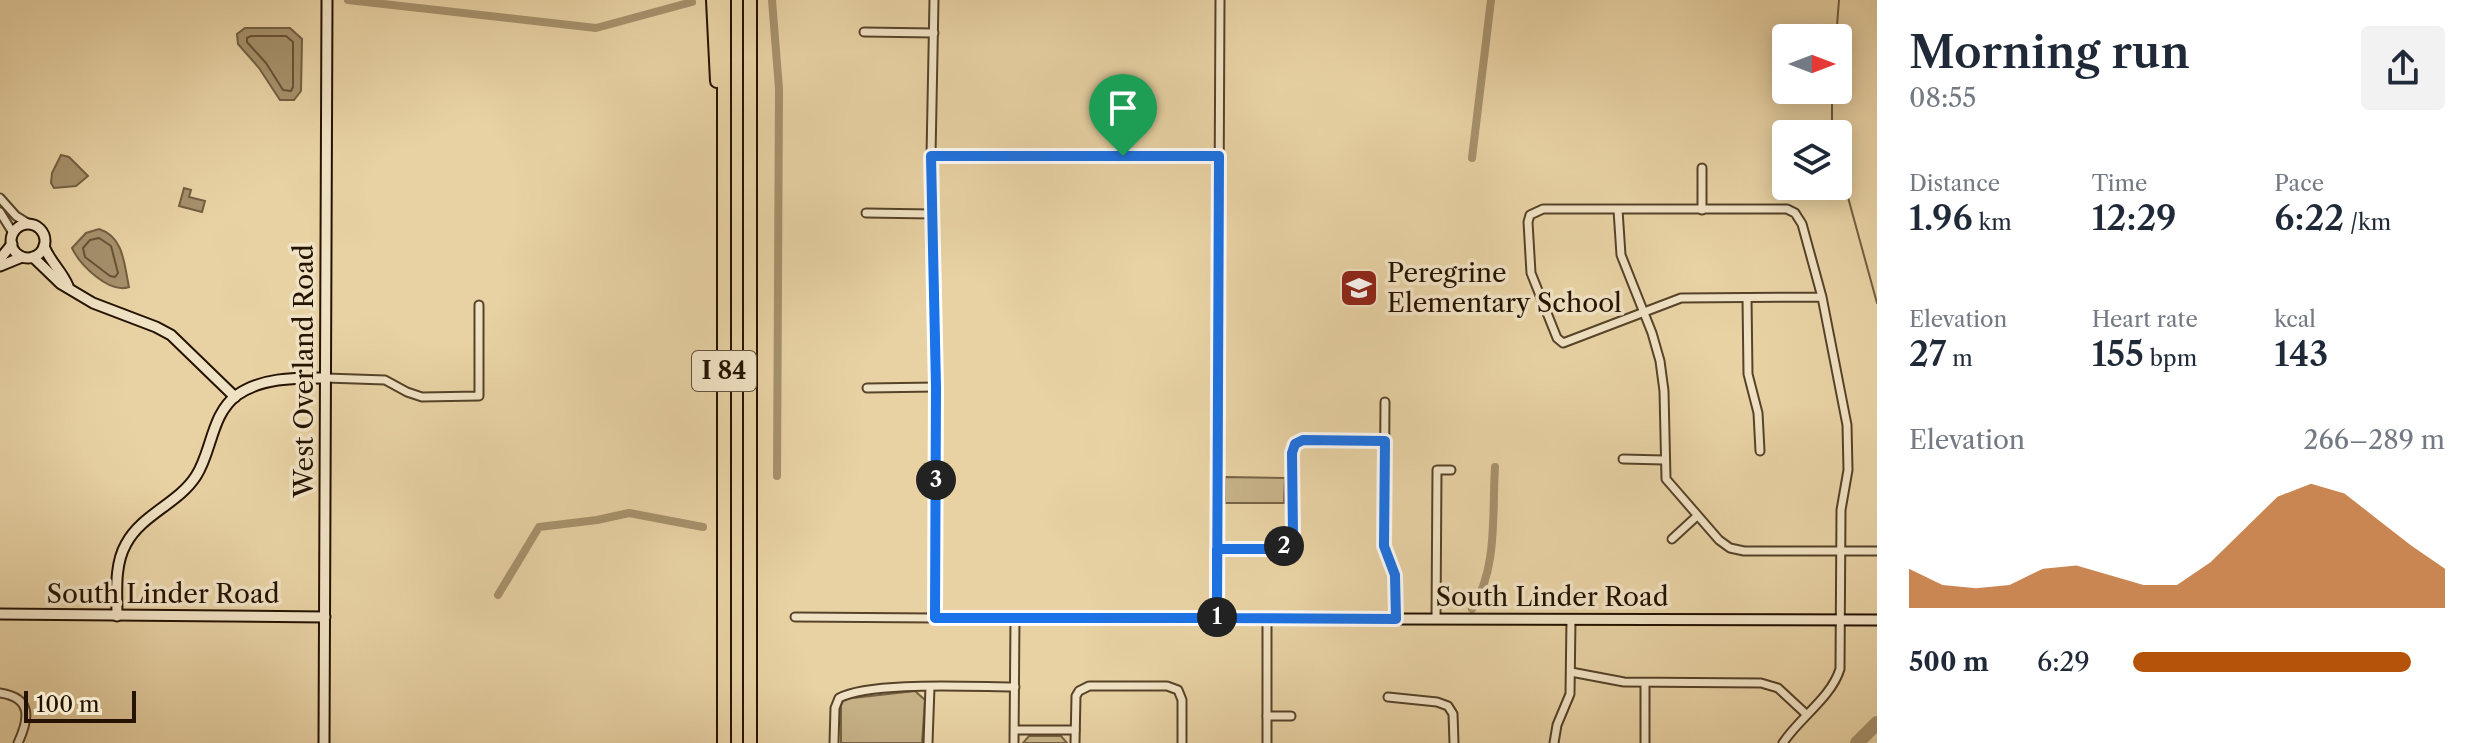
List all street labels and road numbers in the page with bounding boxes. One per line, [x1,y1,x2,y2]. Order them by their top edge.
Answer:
street label: West Overland Road [288,244,320,499]
road number: I 84 [692,351,756,391]
street label: South Linder Road [46,578,280,610]
street label: South Linder Road [1435,581,1669,613]

